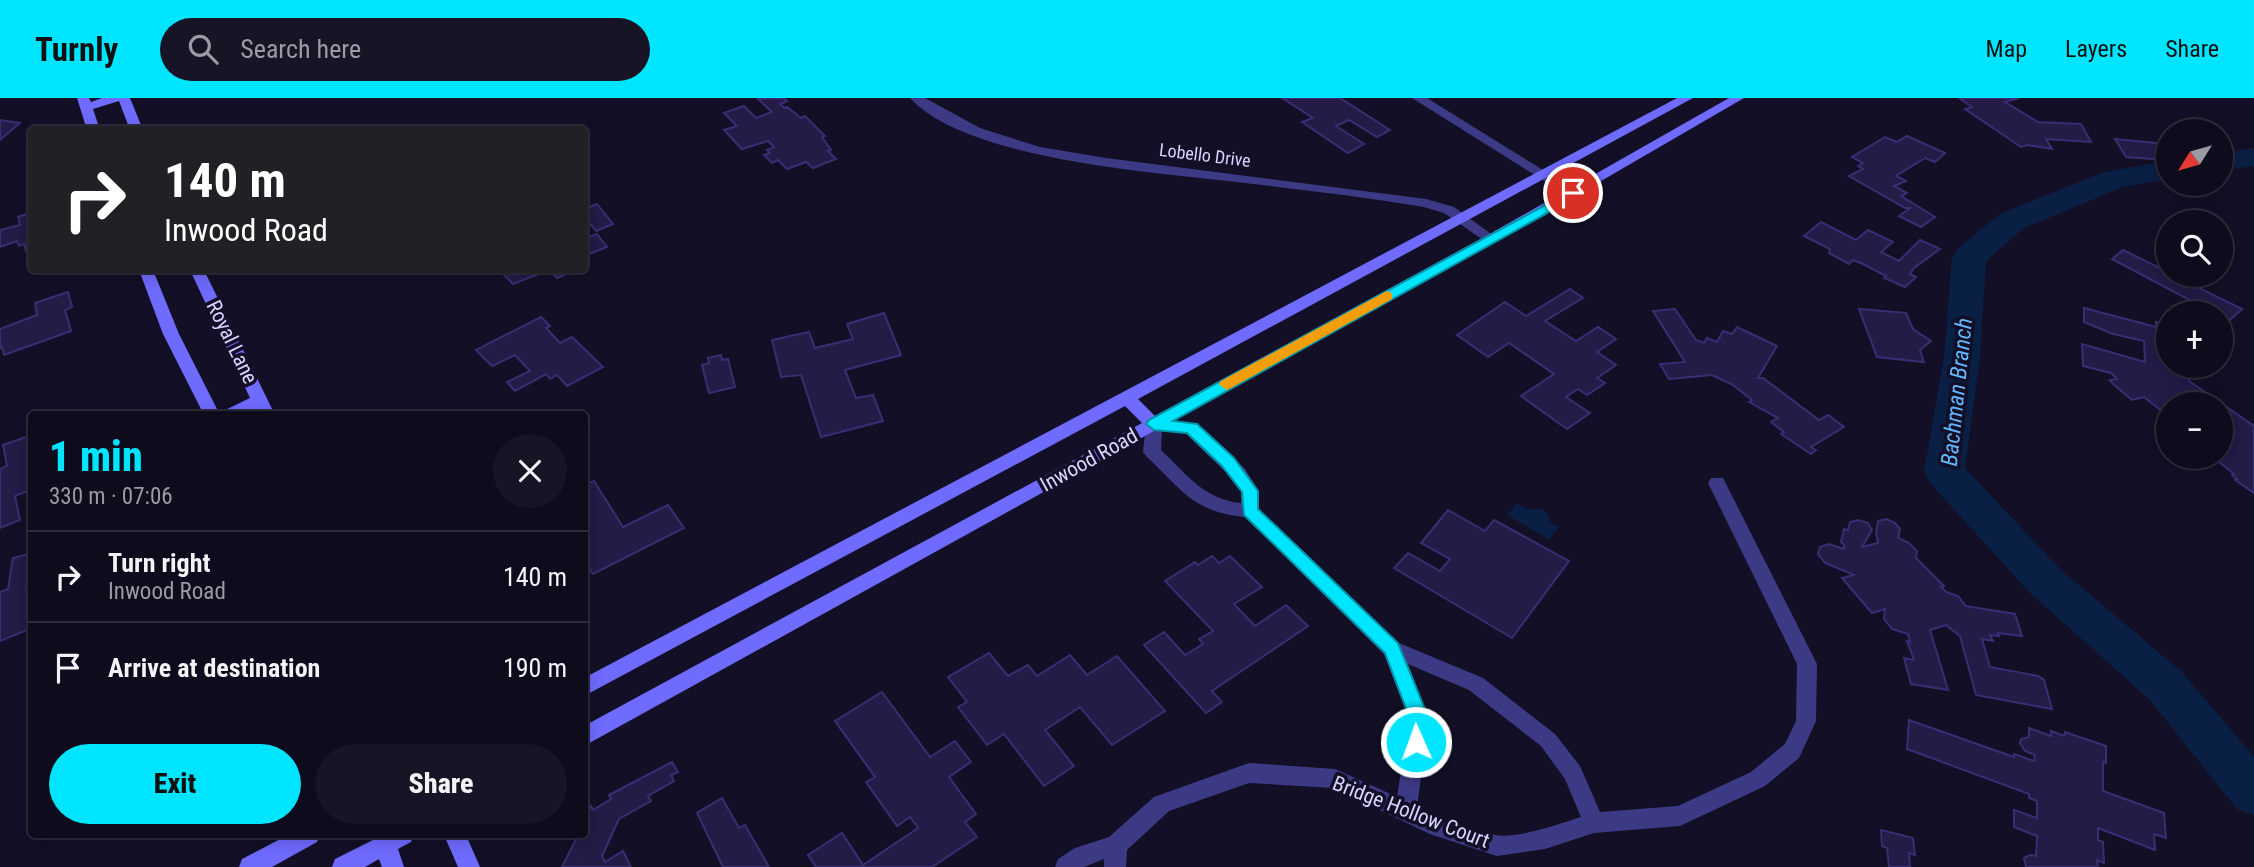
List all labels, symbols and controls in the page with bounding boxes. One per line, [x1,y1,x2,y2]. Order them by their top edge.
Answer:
search box [160,18,650,81]
text: Turnly [35,30,118,69]
icon: search [184,30,222,68]
text: Search here [240,34,361,64]
text: Map [1986,35,2027,63]
text: Layers [2065,35,2127,63]
text: Share [2165,35,2219,63]
north arrow [2156,119,2233,196]
map controls [2156,119,2233,469]
street label: Lobello Drive [1158,139,1252,171]
text: 140 m [164,152,286,209]
icon: right [49,154,140,245]
pin [1543,163,1603,223]
icon: arrive [1554,174,1592,212]
button: search [2156,210,2233,287]
text: Inwood Road [164,211,328,249]
street label: Royal Lane [202,296,263,388]
button: + [2156,301,2233,378]
water label: Bachman Branch [1936,317,1978,467]
button: − [2156,392,2233,469]
street label: Inwood Road [1036,423,1142,497]
text: 1 min [49,432,143,481]
button: close [493,434,567,508]
text: 330 m · 07:06 [49,483,173,510]
text: Turn right [108,548,210,578]
icon: right [49,558,87,596]
text: 140 m [503,562,567,592]
text: Inwood Road [108,578,226,605]
icon: arrive [49,649,87,687]
text: Arrive at destination [108,653,320,683]
text: 190 m [503,653,567,683]
position arrow [1379,705,1453,779]
button: Exit [49,744,301,824]
button: Share [315,744,567,824]
street label: Bridge Hollow Court [1329,771,1493,853]

